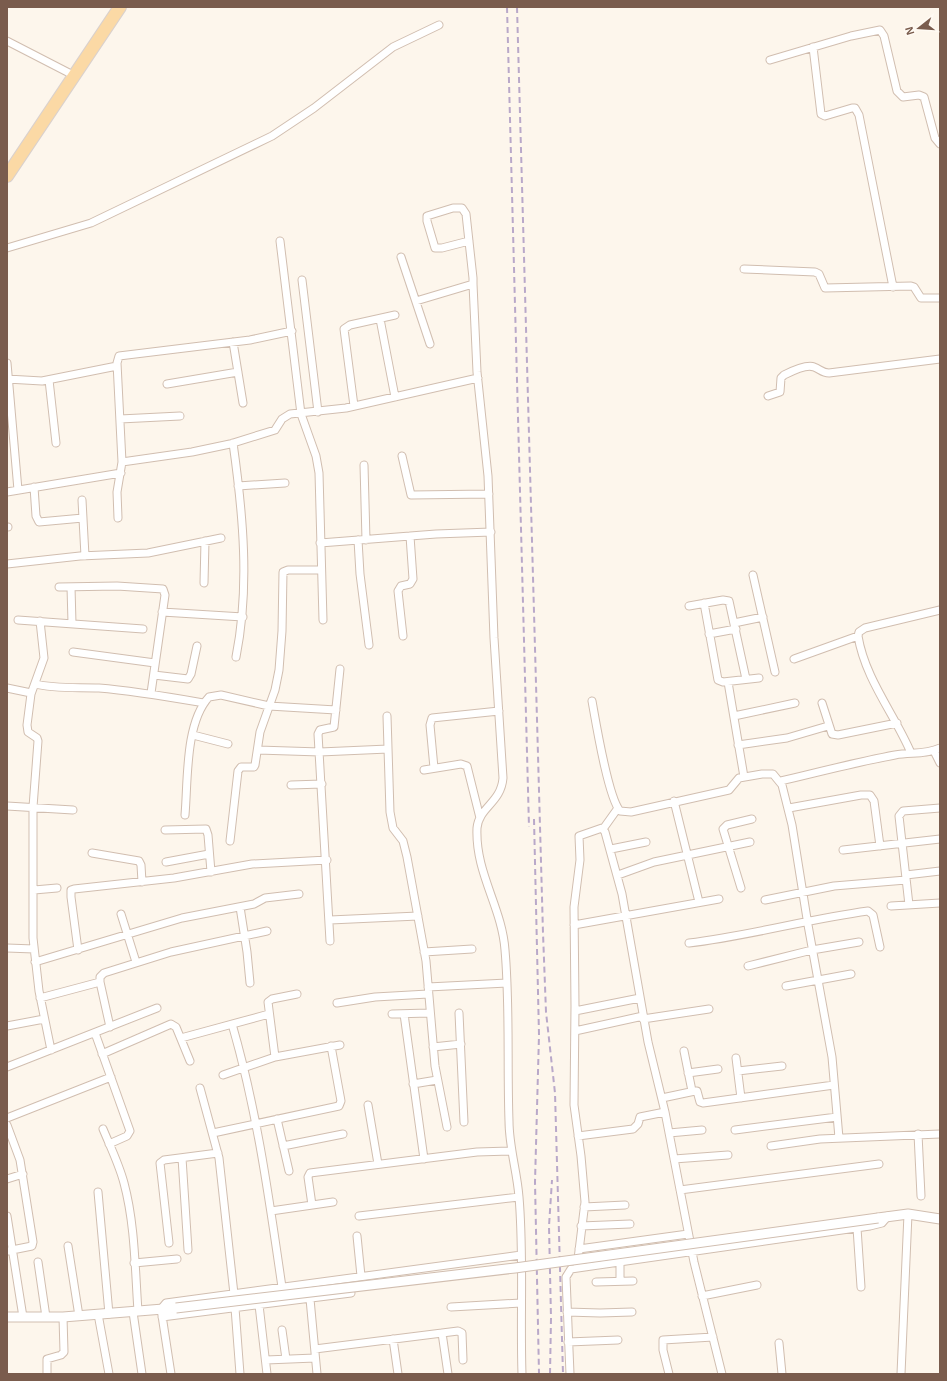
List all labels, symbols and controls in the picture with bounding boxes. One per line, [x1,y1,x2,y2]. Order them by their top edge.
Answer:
north arrow [899,8,939,48]
text: N [903,25,916,36]

